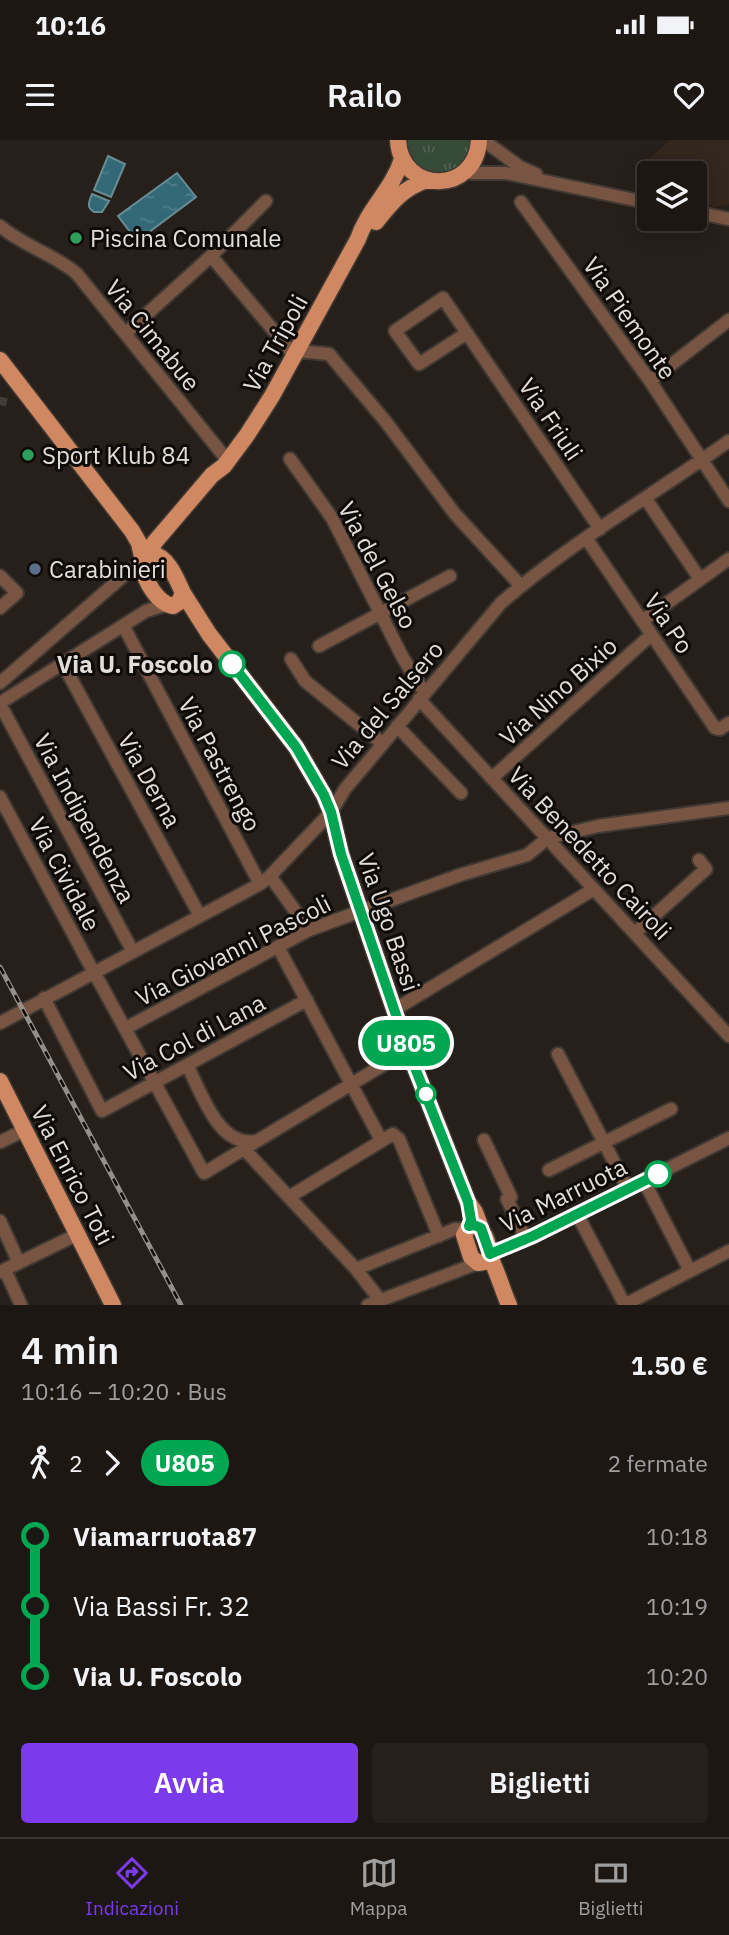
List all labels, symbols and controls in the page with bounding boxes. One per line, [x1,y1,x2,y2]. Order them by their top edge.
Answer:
text: 10:16 [35,8,106,42]
text: Railo [327,74,402,116]
icon: menu [21,76,59,114]
icon: heart [670,76,708,114]
map controls [637,161,707,231]
button: layers [637,161,707,231]
place label: Piscina Comunale [90,222,282,254]
marker: Piscina Comunale [68,230,84,246]
street label: Via Piemonte [576,251,684,385]
street label: Via Cimabue [98,273,208,397]
street label: Via Tripoli [235,289,315,397]
street label: Via Friuli [512,372,590,466]
place label: Sport Klub 84 [42,439,190,471]
marker: Sport Klub 84 [20,447,36,463]
street label: Via del Gelso [331,496,425,634]
place label: Carabinieri [49,553,166,585]
marker: Carabinieri [27,561,43,577]
street label: Via Po [637,586,701,660]
street label: Via Nino Bixio [492,630,624,752]
street label: Via del Salsero [324,634,450,776]
place label: Via U. Foscolo [57,648,213,680]
marker: Via U. Foscolo [219,651,245,677]
street label: Via Pastrengo [171,691,269,837]
street label: Via Derna [111,727,189,833]
street label: Via Indipendenza [27,728,143,909]
street label: Via Benedetto Cairoli [501,759,679,947]
street label: Via Cividale [22,812,108,936]
street label: Via Ugo Bassi [350,848,428,996]
street label: Via Giovanni Pascoli [130,887,336,1013]
street label: Via Col di Lana [117,986,271,1088]
line badge: U805 [357,1020,455,1066]
text: U805 [376,1027,436,1059]
unlabelled marker [416,1084,436,1104]
street label: Via Enrico Toti [24,1100,122,1250]
street label: Via Marruota [494,1150,632,1239]
unlabelled marker [645,1161,671,1187]
text: 4 min [21,1325,119,1374]
text: 1.50 € [631,1348,708,1382]
text: 10:16 – 10:20 · Bus [21,1376,227,1406]
icon: walk [21,1444,59,1482]
icon: forward [93,1444,131,1482]
text: U805 [155,1447,215,1479]
text: 2 [69,1448,83,1478]
text: 2 fermate [607,1448,708,1478]
text: Viamarruota87 [73,1519,257,1553]
text: 10:18 [646,1521,708,1551]
text: Via Bassi Fr. 32 [73,1589,250,1623]
text: 10:19 [646,1591,708,1621]
text: Via U. Foscolo [73,1659,242,1693]
text: 10:20 [646,1661,708,1691]
button: Avvia [21,1743,358,1823]
button: Biglietti [372,1743,708,1823]
tab: Indicazioni [85,1854,179,1920]
tab: Mappa [350,1854,407,1920]
tab: Biglietti [578,1854,644,1920]

